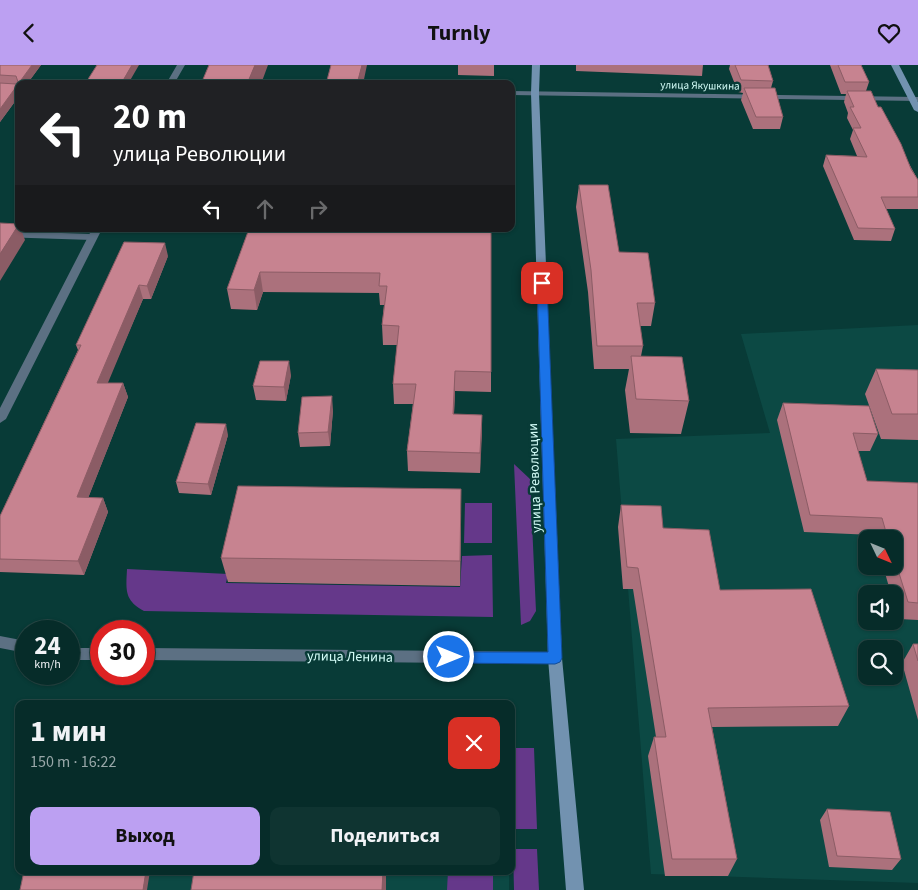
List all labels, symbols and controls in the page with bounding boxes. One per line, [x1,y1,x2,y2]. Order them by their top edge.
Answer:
text: Turnly [428,17,490,49]
icon: back [15,19,43,47]
icon: heart [875,19,903,47]
street label: улица Якушкина [660,77,740,94]
text: 20 m [113,92,187,142]
icon: left [30,100,95,165]
text: улица Революции [113,138,286,170]
icon: left [198,195,226,223]
icon: ahead [251,195,279,223]
icon: right [304,195,332,223]
pin [521,262,563,304]
icon: arrive [528,269,556,297]
street label: улица Революции [523,423,547,533]
north arrow [858,530,902,575]
map controls [858,530,903,685]
button: sound [858,585,903,630]
speed limit sign: 30 [90,620,155,685]
text: 24 [34,628,61,664]
position arrow [422,630,474,682]
button: search [858,640,903,685]
street label: улица Ленина [307,646,393,668]
text: km/h [34,656,61,673]
text: 1 мин [30,710,107,753]
button: close [448,717,500,769]
text: 150 m · 16:22 [30,751,117,773]
button: Выход [30,807,260,865]
button: Поделиться [270,807,500,865]

